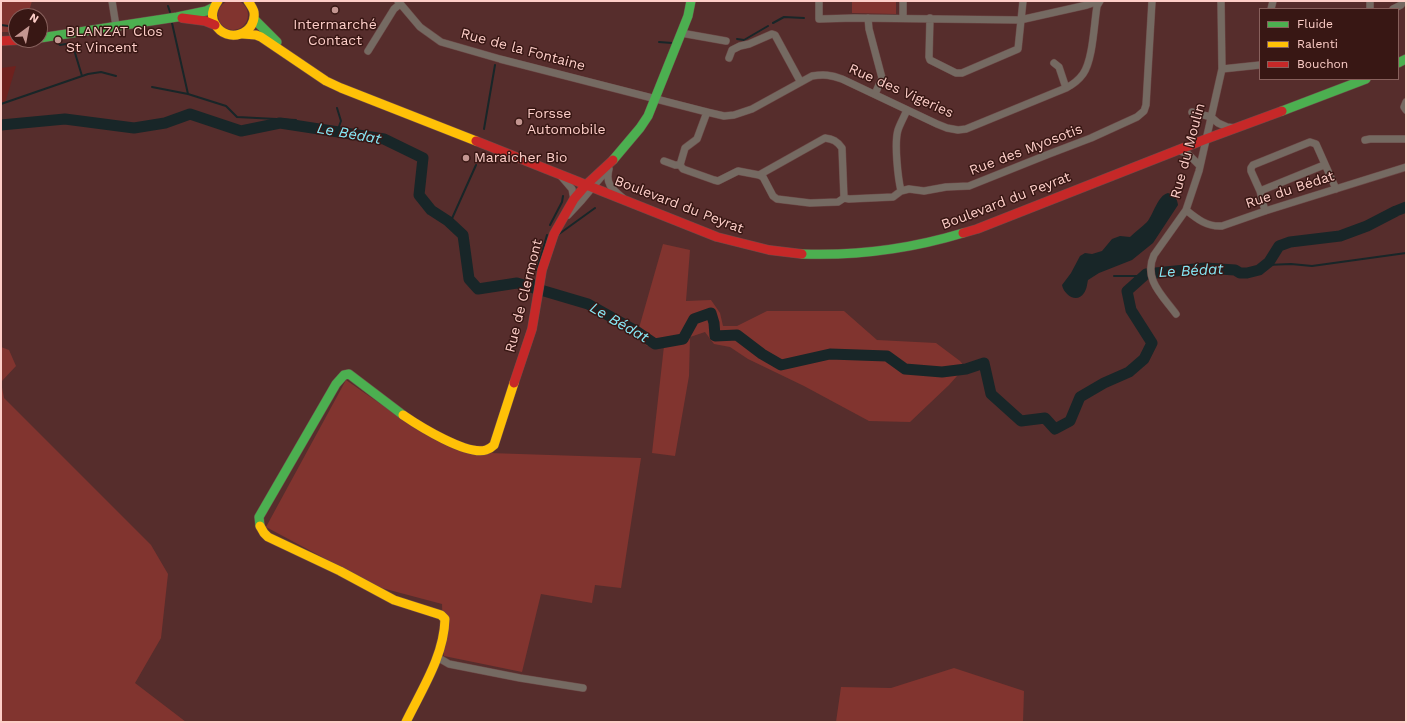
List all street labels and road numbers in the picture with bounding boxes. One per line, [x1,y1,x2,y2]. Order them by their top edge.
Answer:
street label: Rue de la Fontaine [459,25,587,75]
street label: Rue des Vigeries [846,60,956,122]
street label: Rue du Moulin [1167,101,1209,201]
street label: Rue des Myosotis [967,121,1085,179]
street label: Rue du Bédat [1243,168,1337,212]
street label: Boulevard du Peyrat [939,169,1073,233]
street label: Boulevard du Peyrat [612,173,746,237]
street label: Rue de Clermont [502,238,546,354]

